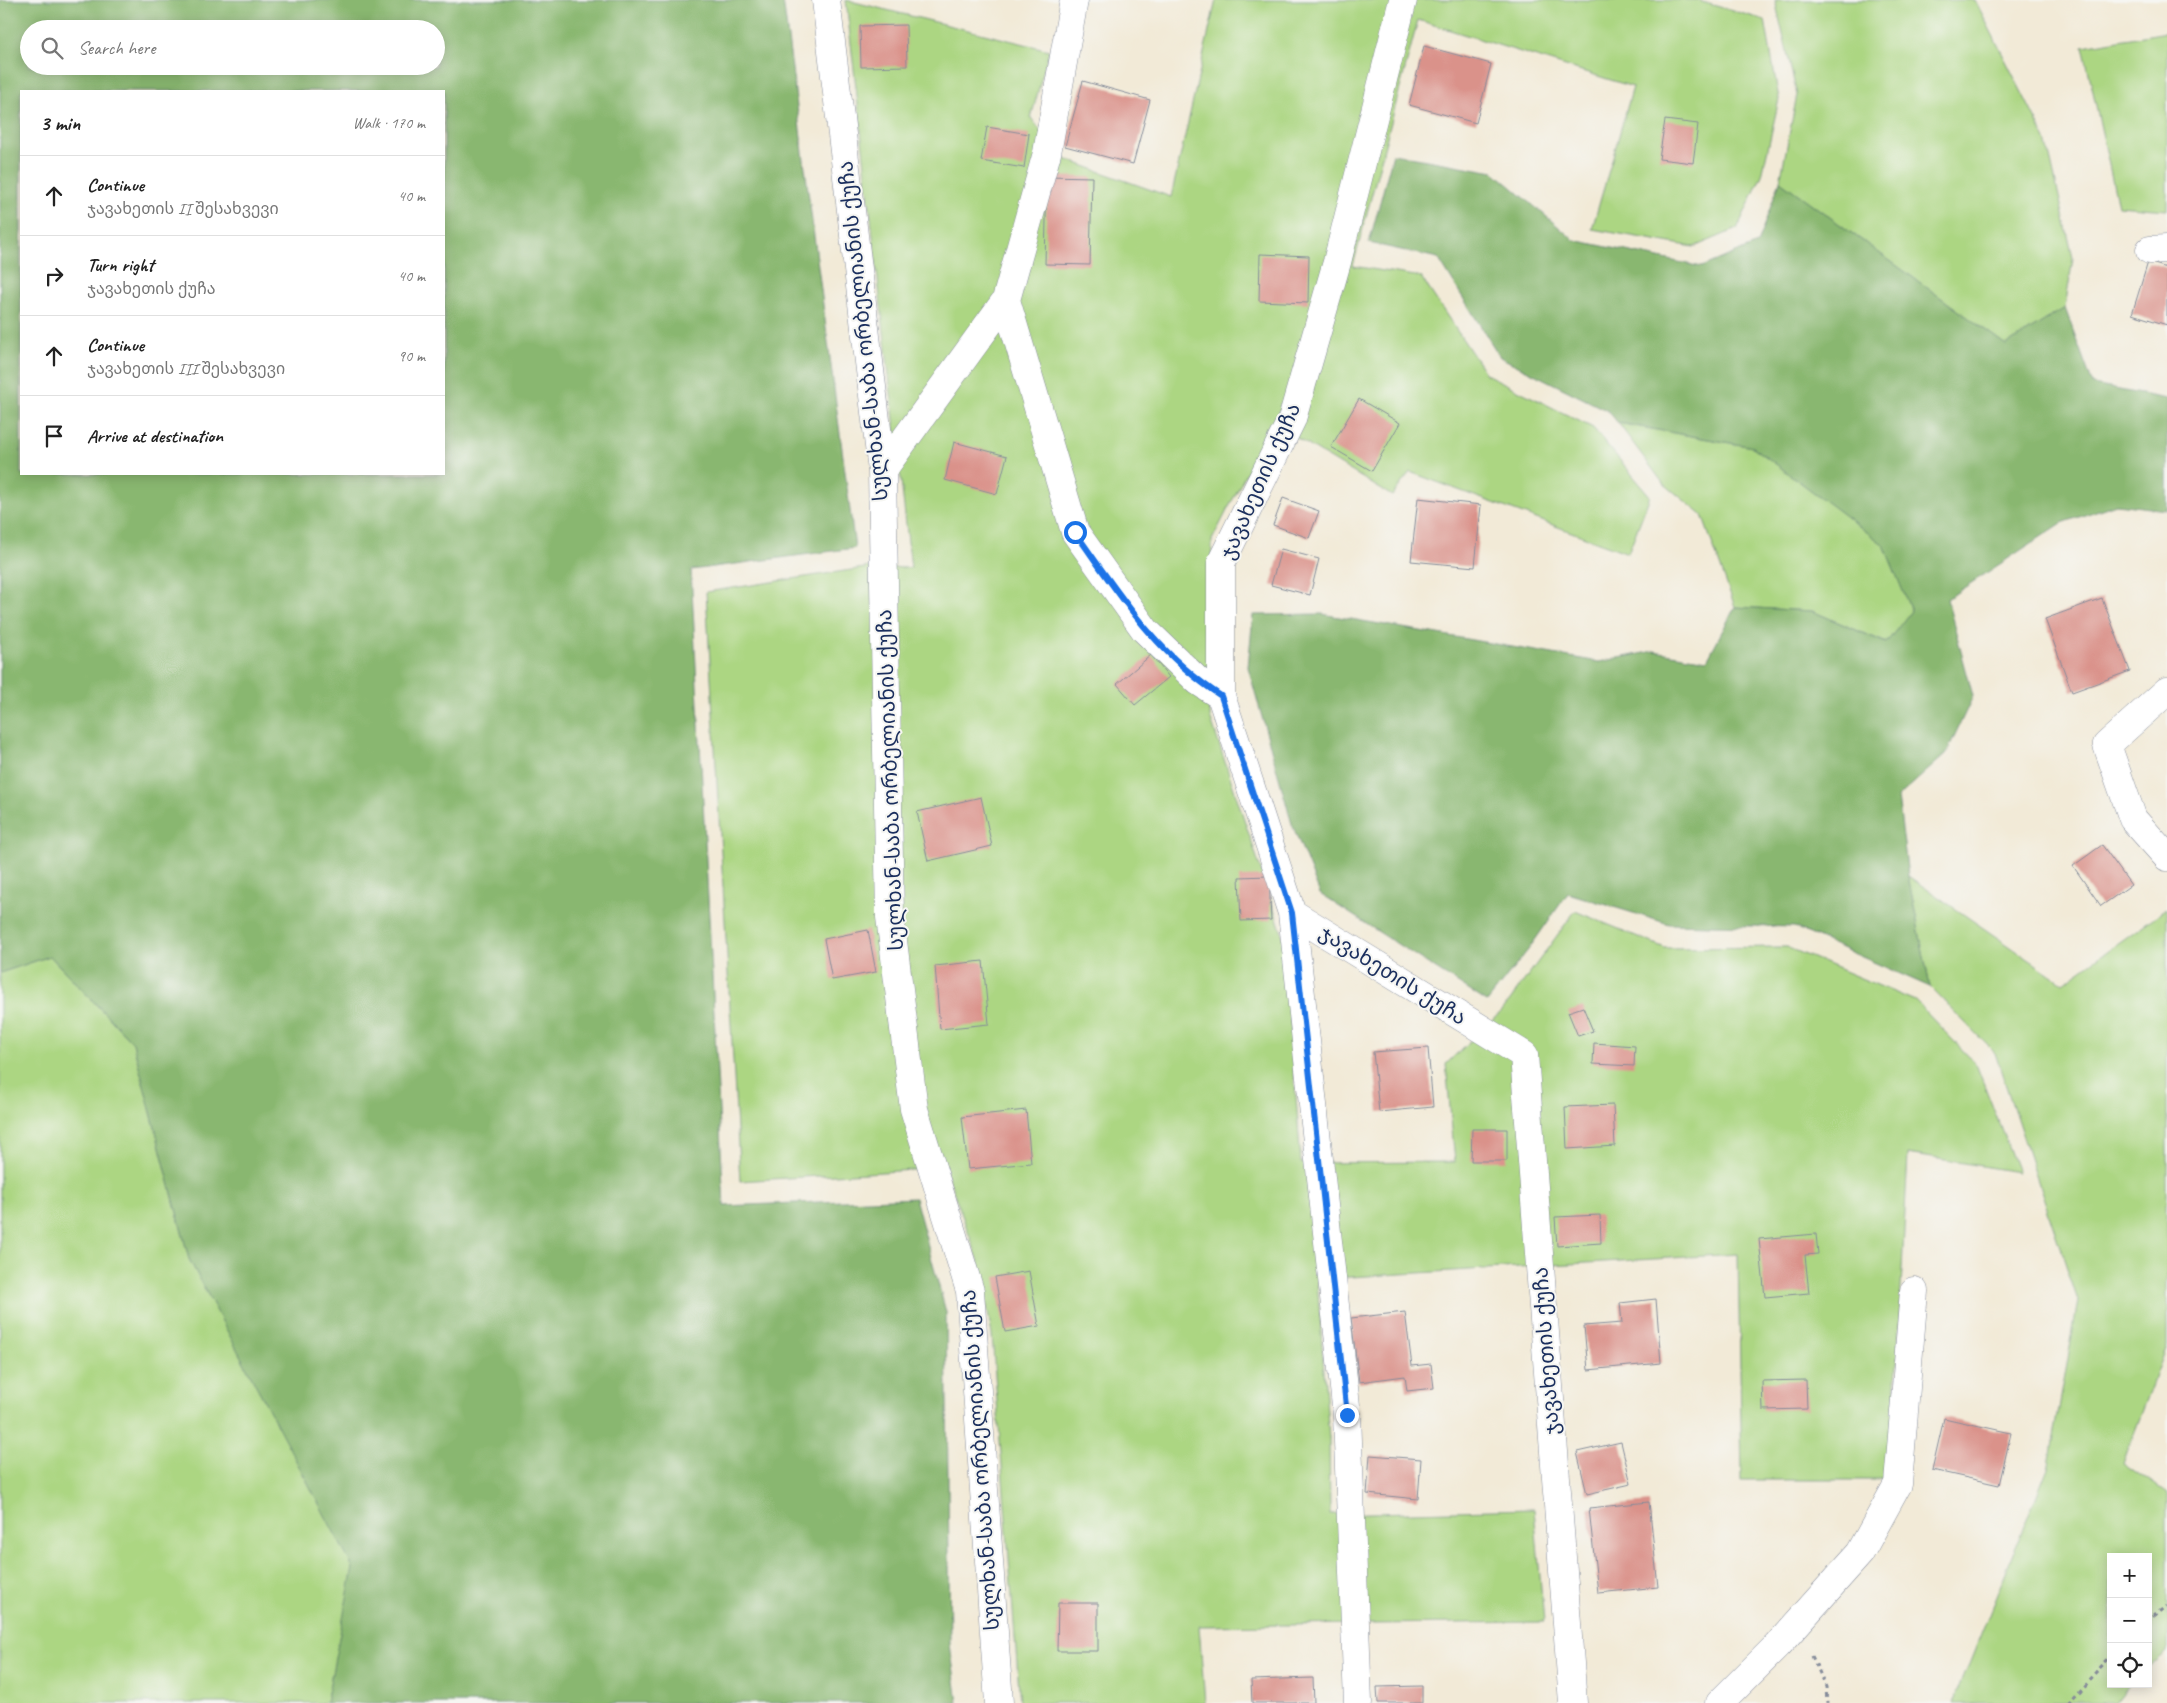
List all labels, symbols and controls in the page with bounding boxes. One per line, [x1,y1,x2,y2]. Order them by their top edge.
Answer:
search box [20,20,445,75]
icon: search [38,34,66,62]
text: Search here [78,36,155,60]
text: 3 min [40,110,80,136]
text: Walk · 170 m [353,113,425,133]
street label: სულხან-საბა ორბელიანის ქუჩა [832,160,894,502]
text: Continue [87,173,144,197]
icon: ahead [40,182,68,210]
text: 40 m [398,186,425,206]
text: ჯავახეთის II შესახვევი [87,199,279,219]
text: Turn right [87,253,154,277]
icon: right [40,262,68,290]
text: 40 m [398,266,425,286]
text: ჯავახეთის ქუჩა [87,279,215,299]
text: Continue [87,333,144,357]
icon: ahead [40,342,68,370]
text: 90 m [398,346,425,366]
text: ჯავახეთის III შესახვევი [87,359,285,379]
street label: ჯავახეთის ქუჩა [1214,399,1306,563]
icon: arrive [40,422,68,450]
text: Arrive at destination [87,424,223,448]
route start [1064,521,1087,544]
street label: სულხან-საბა ორბელიანის ქუჩა [871,609,909,951]
street label: ჯავახეთის ქუჩა [1315,919,1471,1031]
street label: ჯავახეთის ქუჩა [1527,1266,1565,1436]
street label: სულხან-საბა ორბელიანის ქუჩა [955,1289,1005,1631]
route end [1336,1404,1359,1427]
map controls [2107,1553,2152,1688]
button: + [2107,1553,2152,1598]
button: − [2107,1598,2152,1643]
button: locate [2107,1643,2152,1688]

